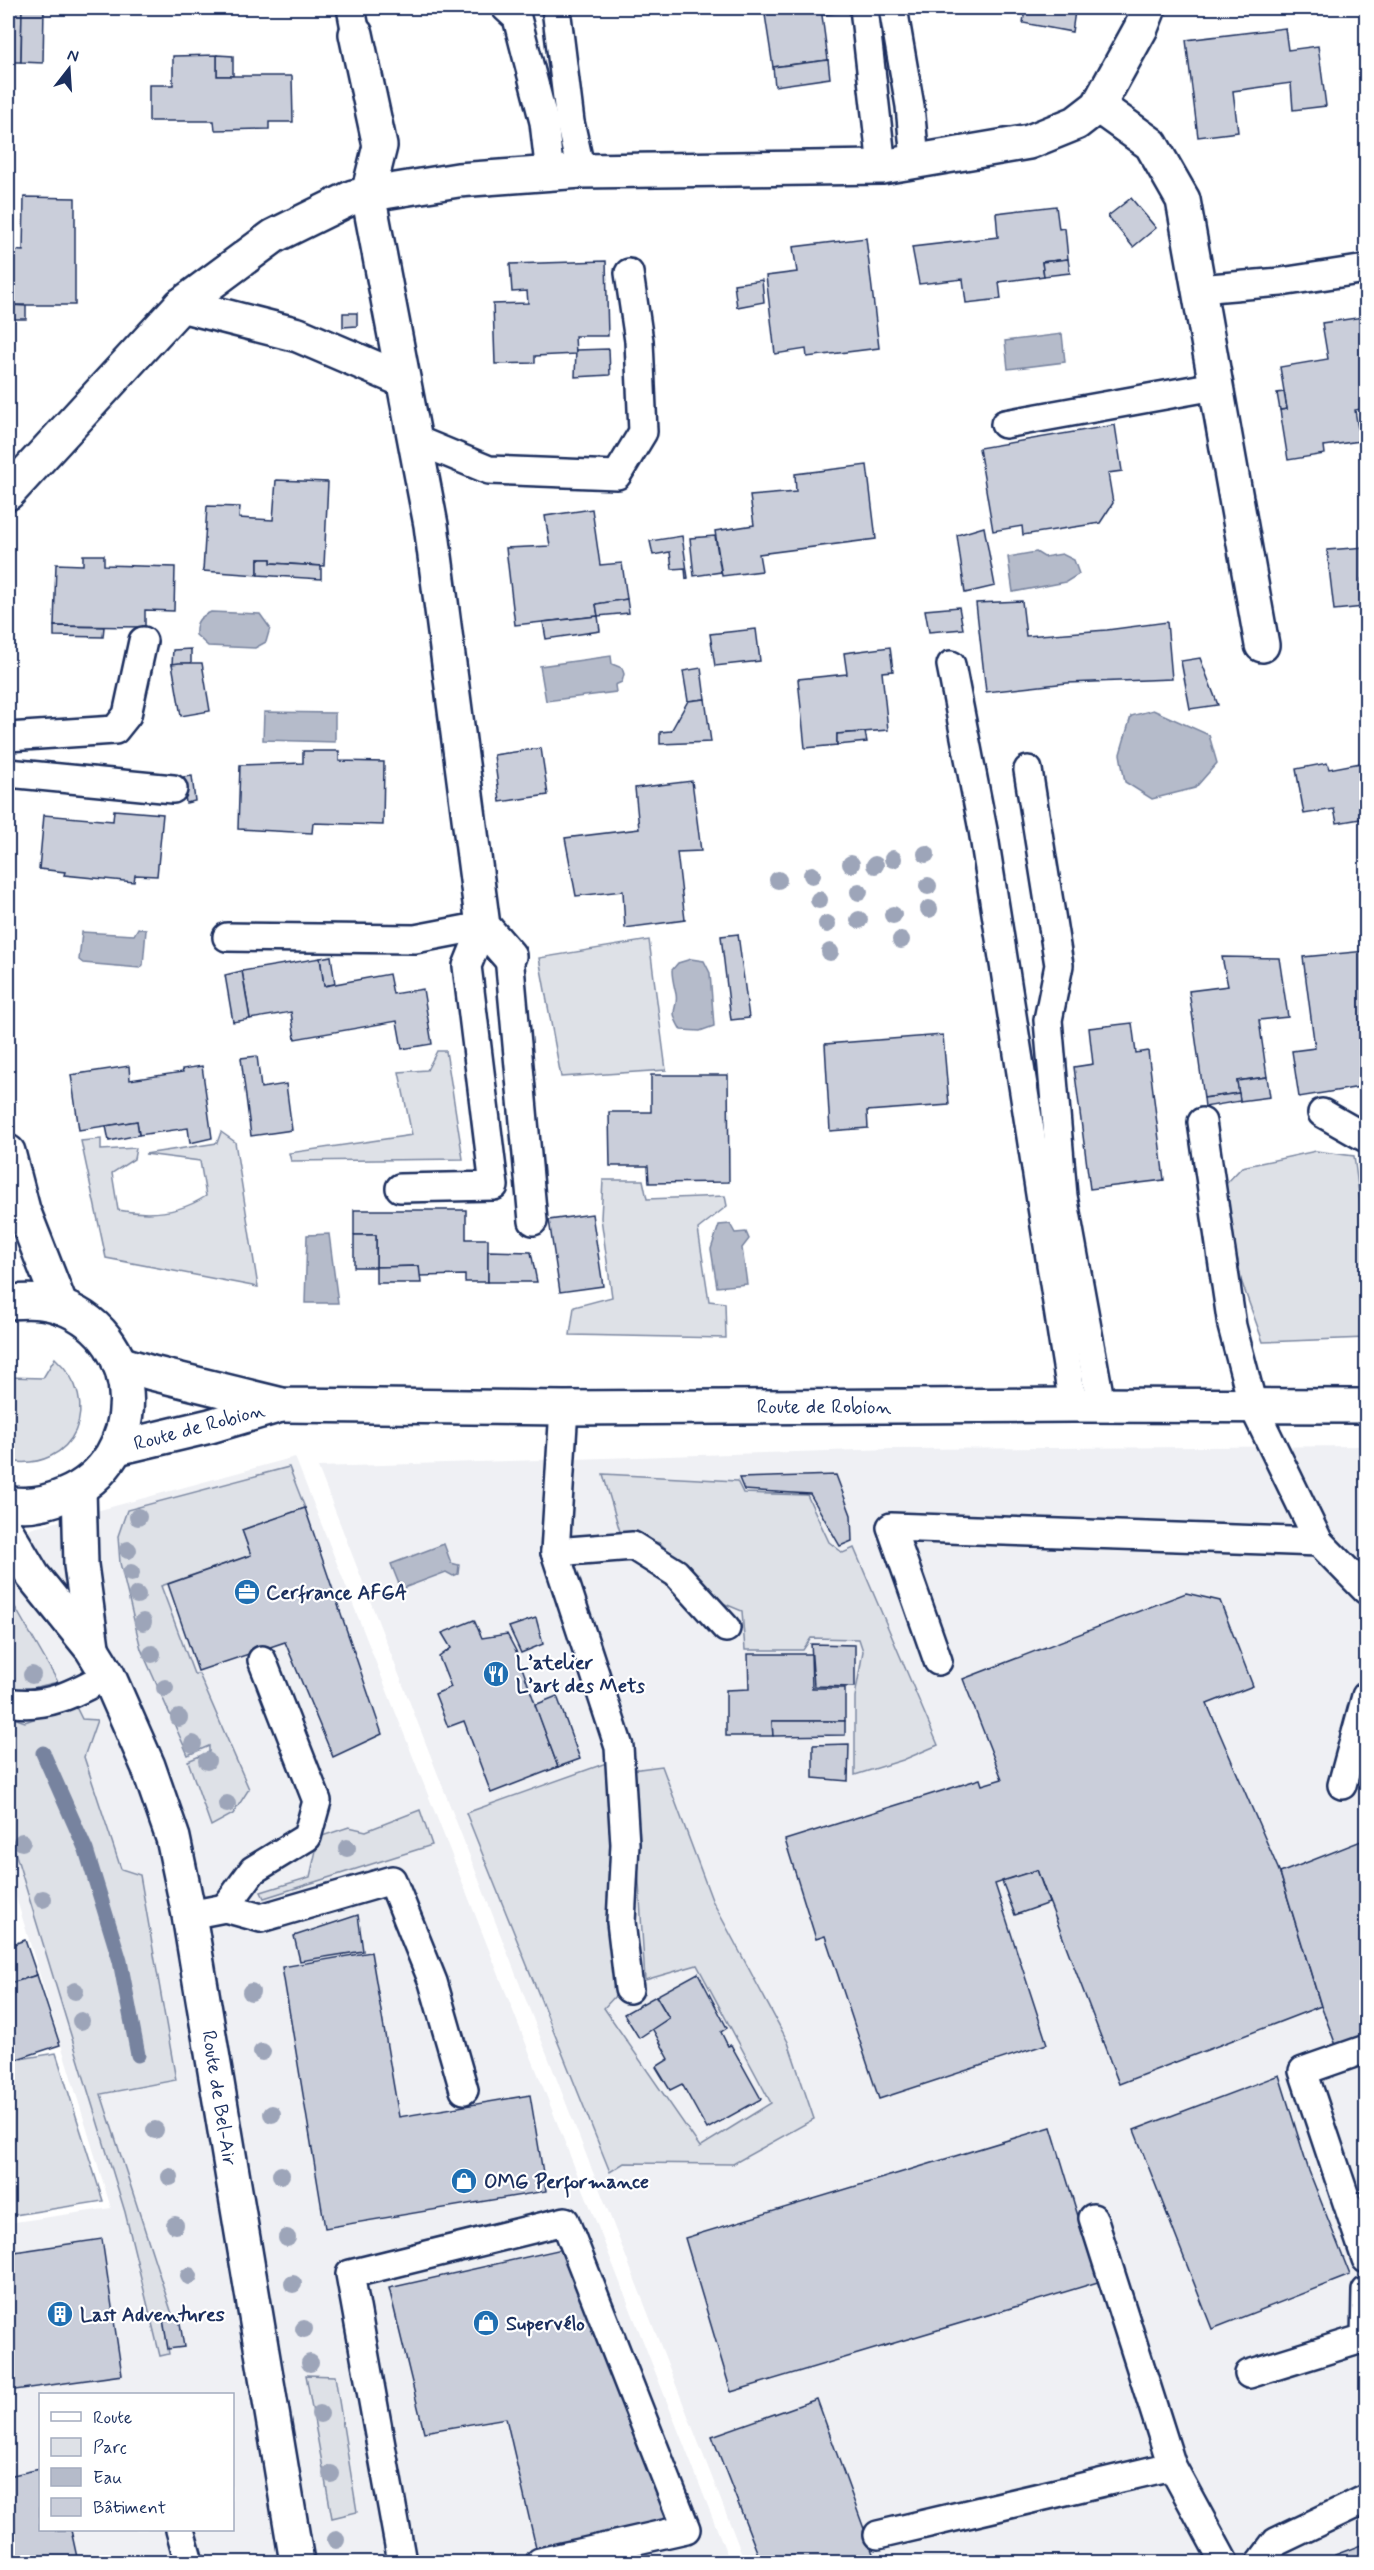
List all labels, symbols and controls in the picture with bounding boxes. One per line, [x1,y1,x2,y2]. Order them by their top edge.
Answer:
north arrow [39,39,99,99]
text: N [65,44,81,68]
street label: Route de Robion [757,1394,892,1421]
street label: Route de Robion [131,1397,268,1458]
office icon: Cerfrance AFGA [232,1577,262,1607]
place label: Cerfrance AFGA [266,1580,407,1607]
place label: L’atelier L’art des Mets [516,1650,645,1700]
restaurant icon: L’atelier L’art des Mets [481,1659,511,1689]
street label: Route de Bel-Air [194,2029,243,2168]
shop icon: OMG Performance [449,2166,479,2196]
place label: OMG Performance [484,2169,649,2198]
building icon: Last Adventures [45,2299,75,2329]
place label: Last Adventures [80,2302,225,2329]
shop icon: Supervélo [471,2308,501,2338]
place label: Supervélo [506,2311,585,2338]
legend [39,2393,234,2531]
text: Route [93,2406,132,2430]
text: Parc [93,2436,127,2460]
text: Eau [93,2466,122,2490]
text: Bâtiment [93,2496,166,2520]

